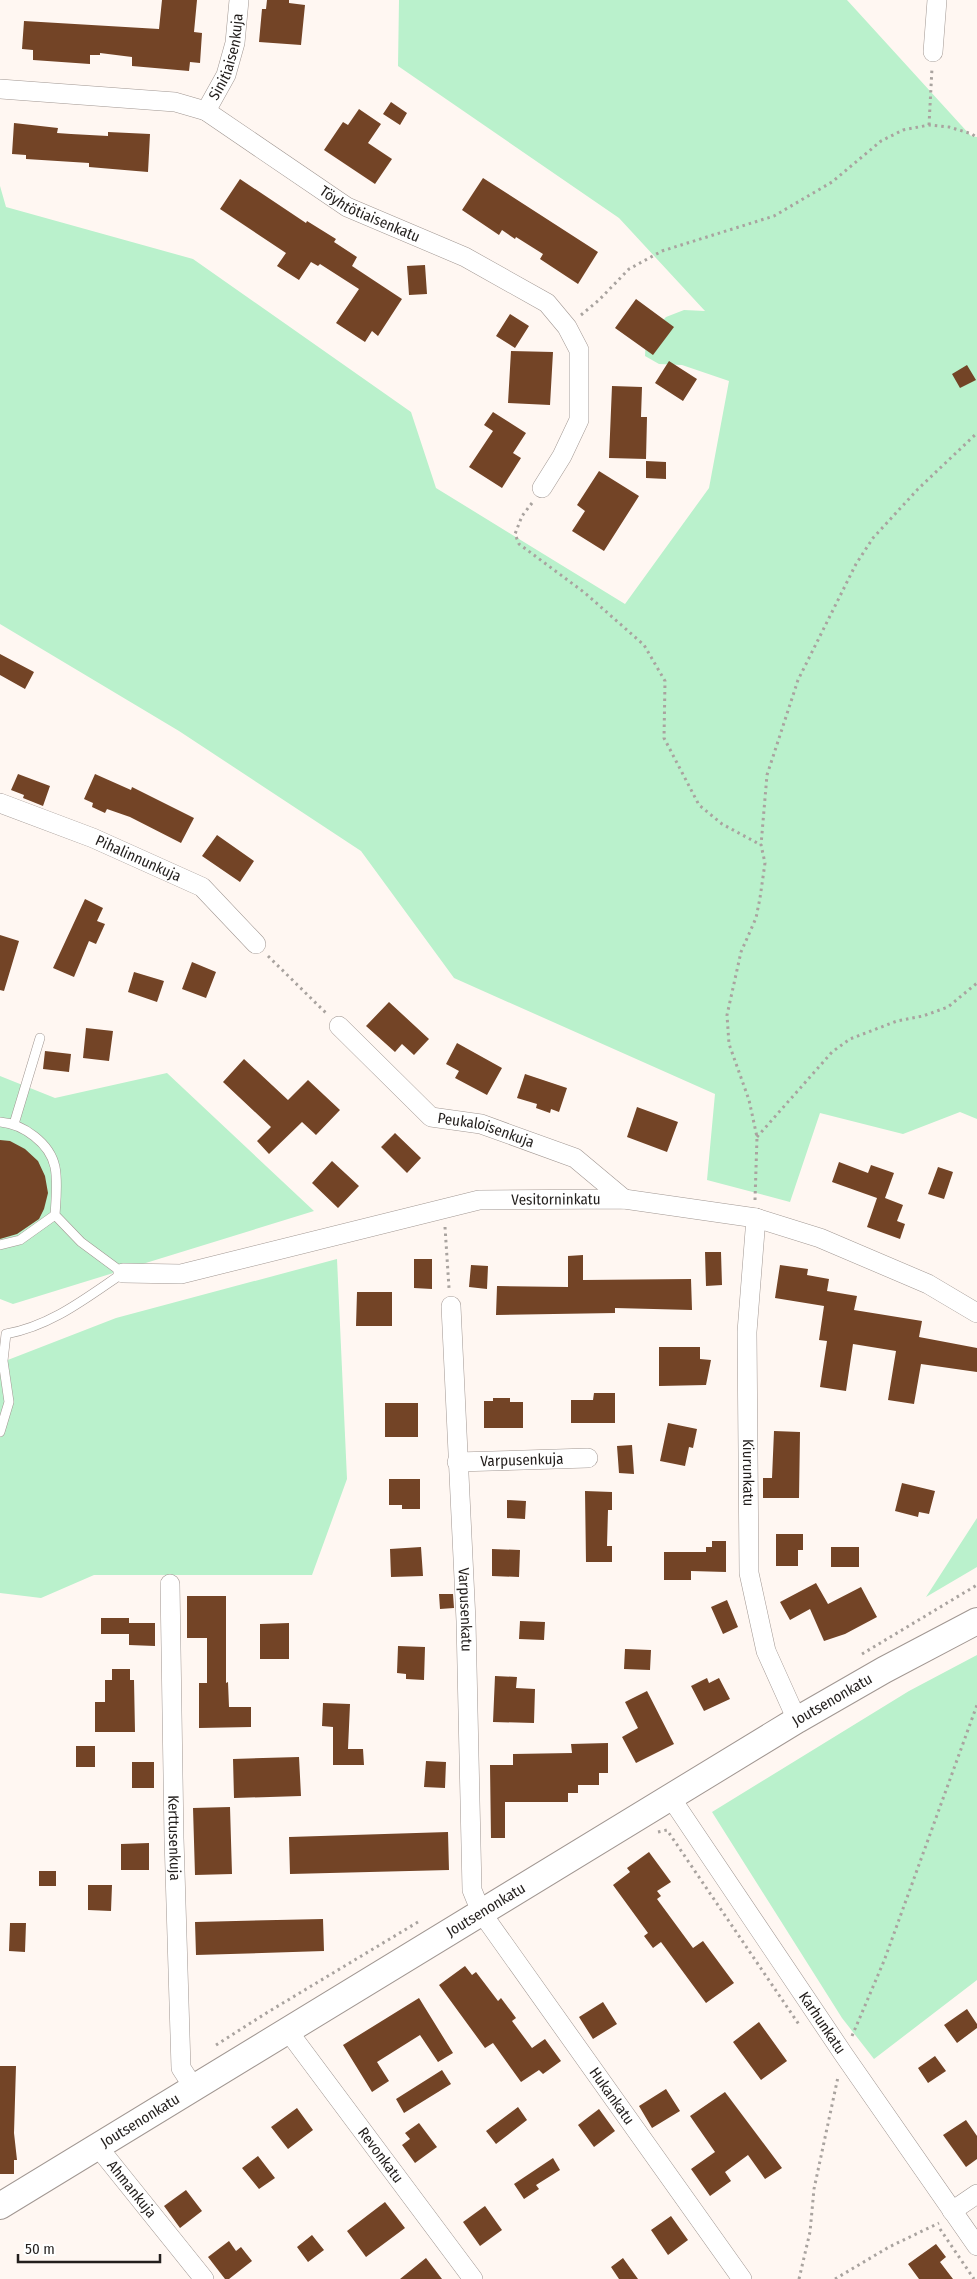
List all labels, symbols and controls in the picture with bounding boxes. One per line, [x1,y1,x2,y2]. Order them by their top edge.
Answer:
street label: Sinitiaisenkuja [205,13,247,103]
street label: Töyhtötiaisenkatu [316,182,423,246]
street label: Pihalinnunkuja [93,831,184,885]
street label: Peukaloisenkuja [436,1109,537,1152]
street label: Vesitorninkatu [511,1190,601,1209]
street label: Kiurunkatu [739,1439,757,1506]
street label: Varpusenkuja [480,1450,564,1470]
street label: Varpusenkatu [454,1567,476,1652]
street label: Joutsenonkatu [789,1670,875,1730]
street label: Kerttusenkuja [164,1795,184,1881]
street label: Joutsenonkatu [443,1879,529,1941]
street label: Karhunkatu [795,1988,850,2057]
street label: Hukankatu [585,2064,638,2128]
street label: Joutsenonkatu [97,2090,183,2152]
street label: Revonkatu [354,2124,407,2187]
street label: Ahmankuja [103,2157,160,2221]
scale bar [18,2232,160,2264]
text: 50 m [25,2240,55,2258]

